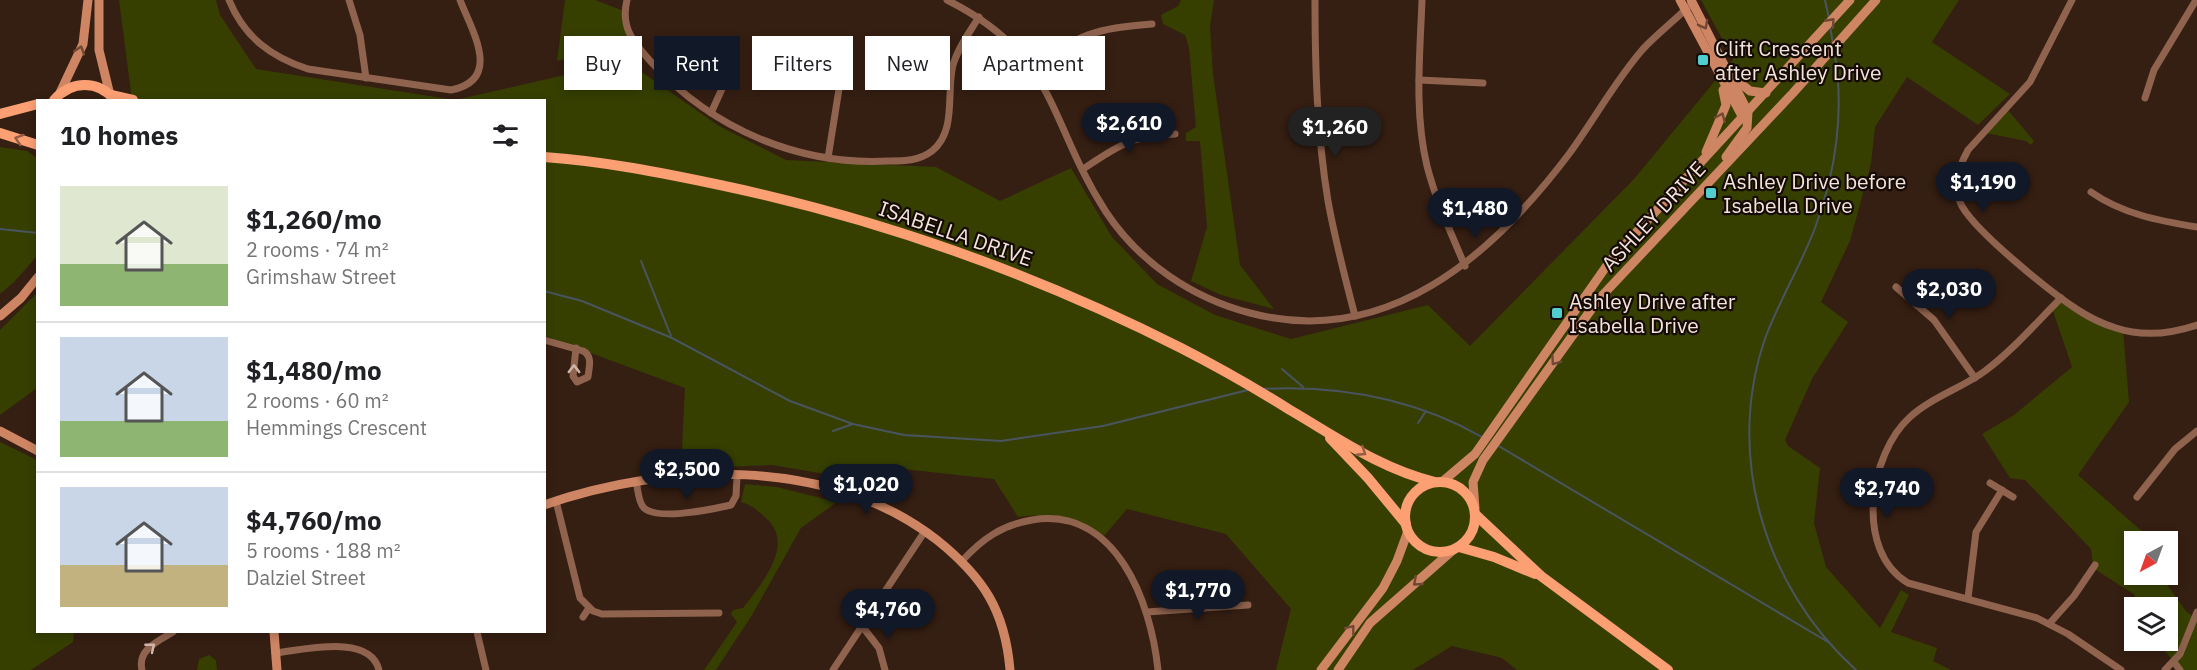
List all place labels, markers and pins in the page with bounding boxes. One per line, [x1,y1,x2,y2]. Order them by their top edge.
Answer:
place label: Clift Crescent after Ashley Drive [1715,34,1881,86]
marker: Clift Crescent after Ashley Drive [1696,53,1710,67]
pin: $2,610 [1080,103,1178,154]
pin: $1,260 [1286,107,1384,158]
pin: $1,190 [1934,162,2032,213]
place label: Ashley Drive before Isabella Drive [1723,167,1906,219]
marker: Ashley Drive before Isabella Drive [1704,186,1718,200]
pin: $1,480 [1426,188,1524,239]
pin: $2,030 [1900,269,1998,320]
place label: Ashley Drive after Isabella Drive [1569,287,1736,339]
marker: Ashley Drive after Isabella Drive [1550,306,1564,320]
pin: $2,500 [638,449,736,500]
pin: $1,020 [817,464,915,515]
pin: $2,740 [1838,468,1936,519]
pin: $1,770 [1149,570,1247,621]
pin: $4,760 [839,589,937,640]

